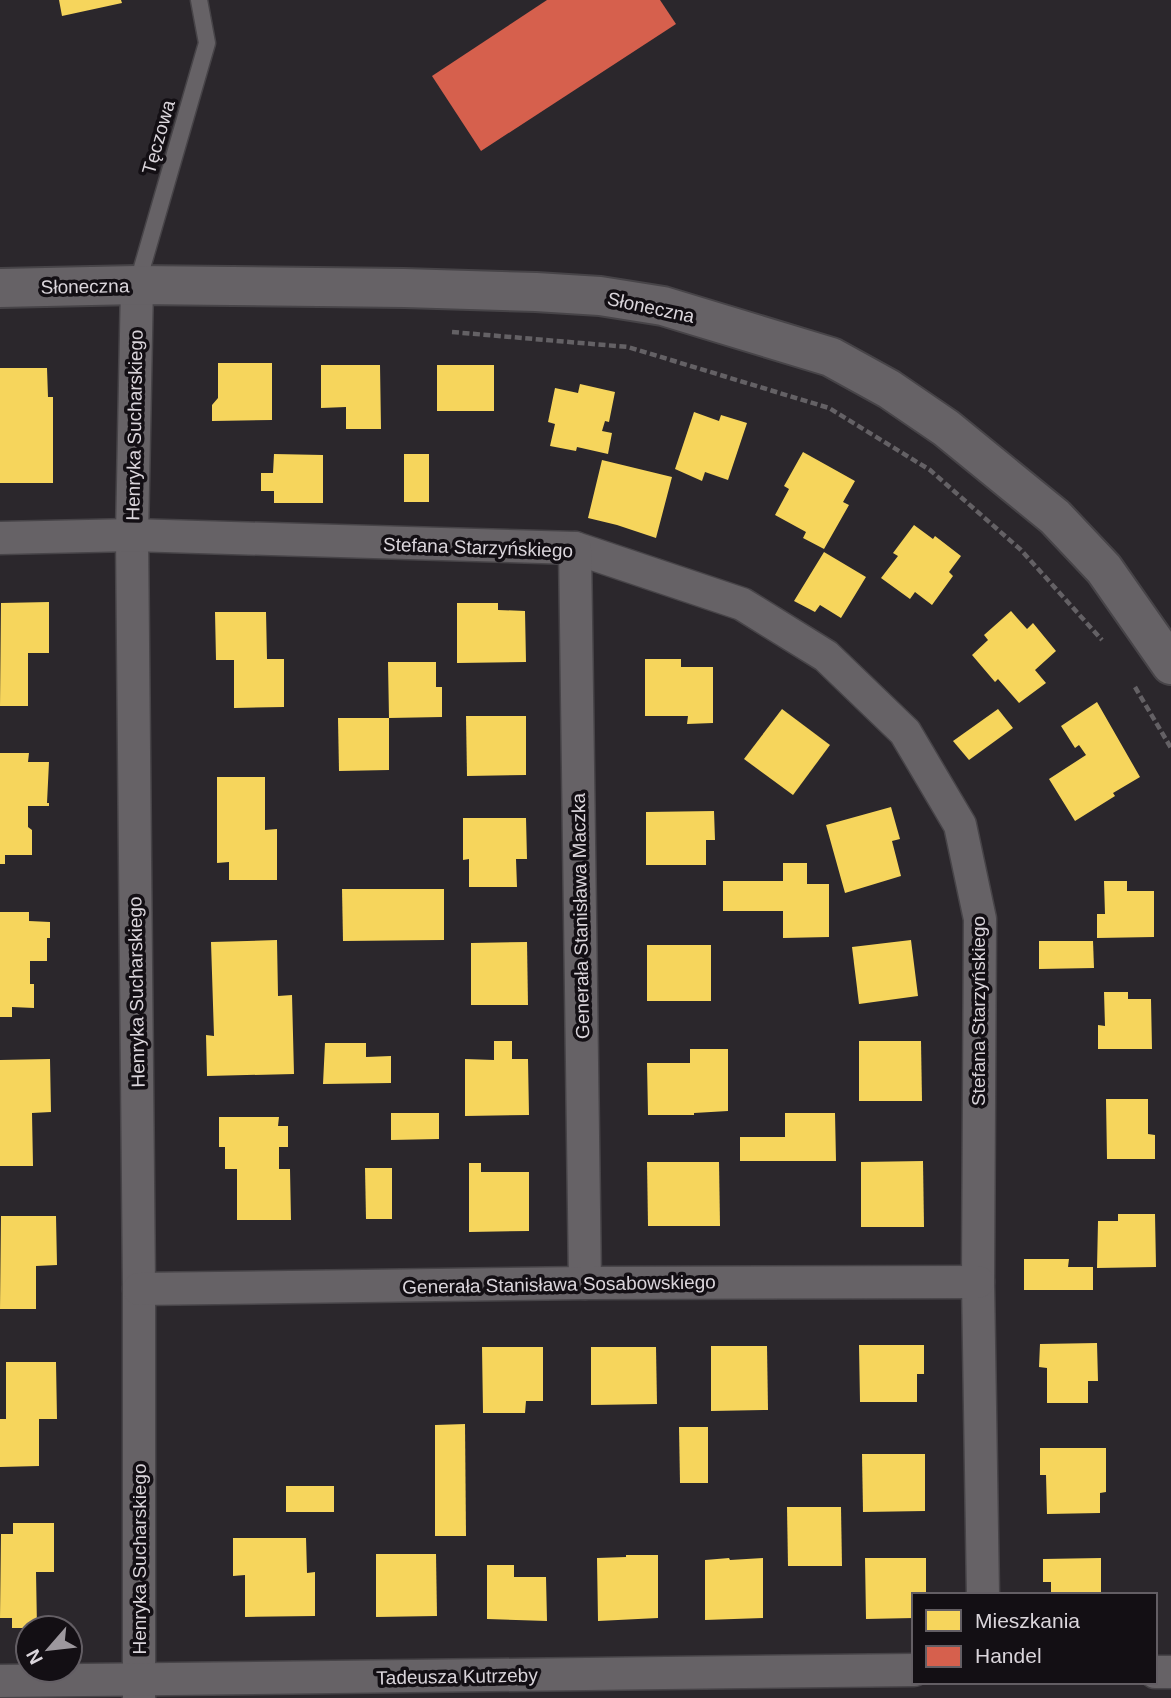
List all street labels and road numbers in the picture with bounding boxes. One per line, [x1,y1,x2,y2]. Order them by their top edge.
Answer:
street label: Tęczowa [138,97,179,177]
street label: Słoneczna [40,275,130,298]
street label: Słoneczna [605,288,697,327]
street label: Henryka Sucharskiego [122,329,147,521]
street label: Stefana Starzyńskiego [383,534,573,561]
street label: Generała Stanisława Maczka [568,792,593,1039]
street label: Henryka Sucharskiego [124,896,149,1088]
street label: Stefana Starzyńskiego [968,916,989,1106]
street label: Generała Stanisława Sosabowskiego [402,1271,716,1298]
street label: Henryka Sucharskiego [129,1463,150,1655]
street label: Tadeusza Kutrzeby [376,1665,538,1688]

